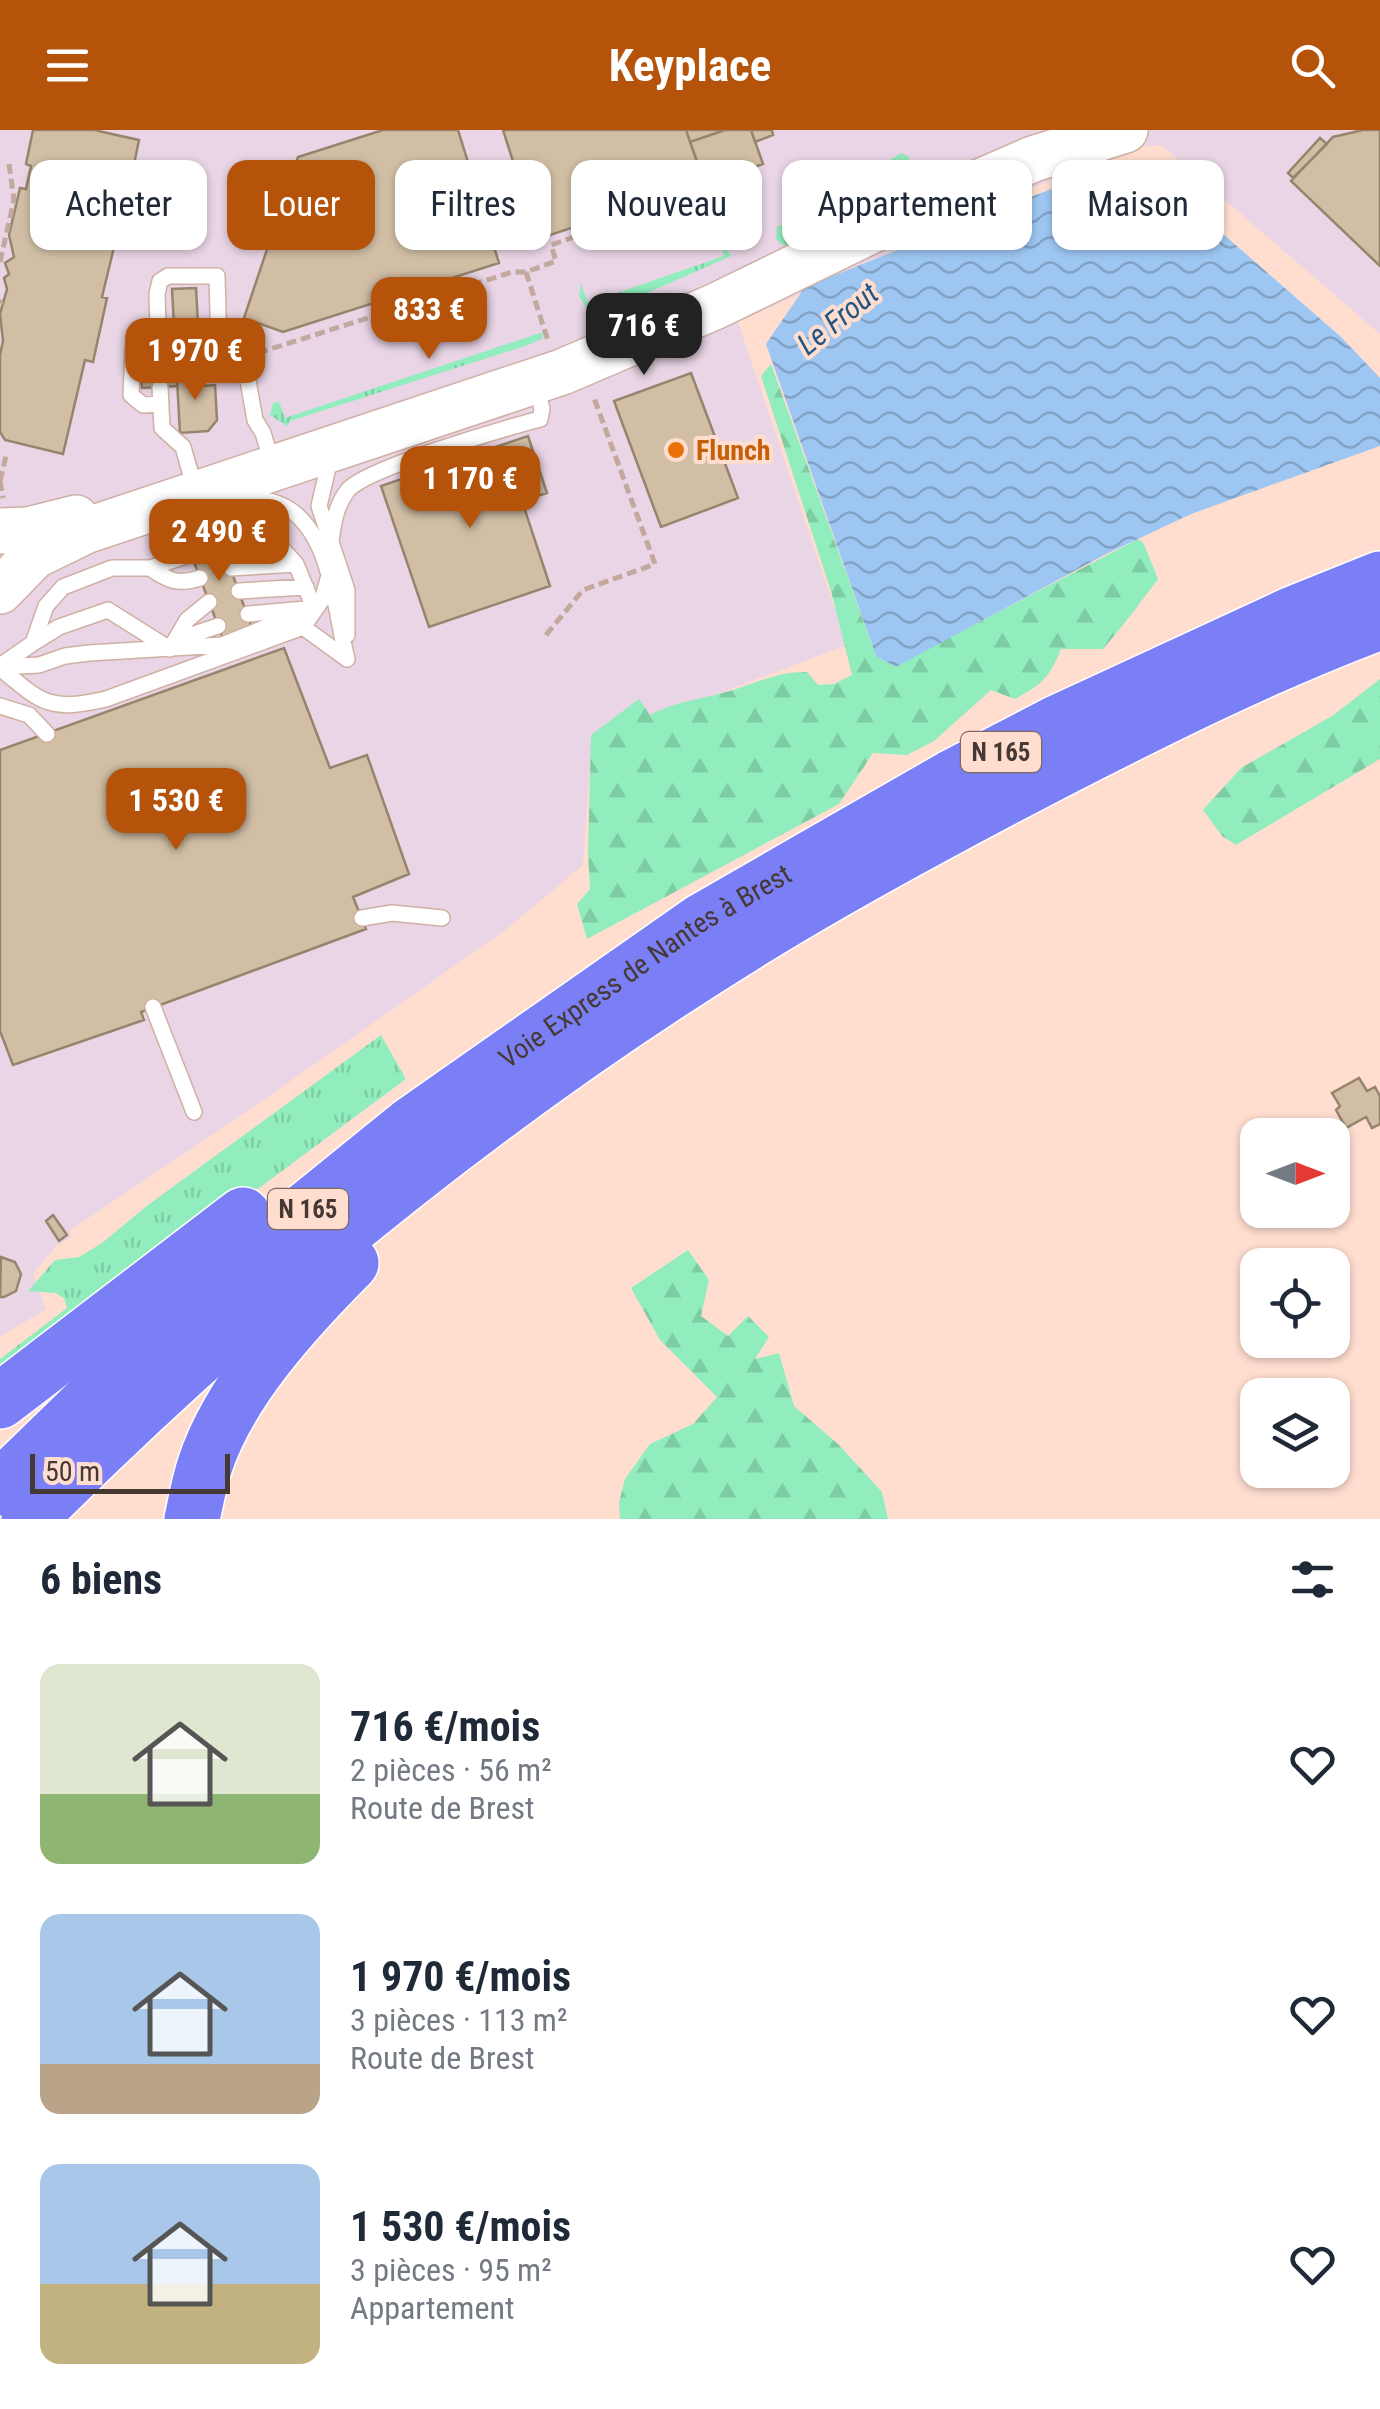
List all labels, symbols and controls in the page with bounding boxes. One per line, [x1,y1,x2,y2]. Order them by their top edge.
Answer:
icon: menu [40,38,95,93]
icon: search [1285,38,1340,93]
text: Keyplace [609,39,771,92]
chip: Acheter [30,160,207,250]
chip: Louer [227,160,375,250]
chip: Filtres [395,160,551,250]
chip: Nouveau [571,160,762,250]
chip: Appartement [782,160,1032,250]
chip: Maison [1052,160,1224,250]
water label: Le Frout [790,275,885,362]
pin: 833 € [359,277,499,362]
text: 833 € [393,290,465,328]
pin: 716 € [574,293,714,378]
text: 716 € [608,306,680,344]
pin: 1 970 € [103,318,287,403]
text: 1 970 € [147,331,243,369]
place label: Flunch [696,434,771,467]
marker: Flunch [665,439,687,461]
pin: 1 170 € [378,446,562,531]
text: 1 170 € [422,459,518,497]
pin: 2 490 € [127,499,311,584]
text: 2 490 € [171,512,267,550]
road number: N 165 [961,732,1041,772]
pin: 1 530 € [84,768,268,853]
text: 1 530 € [128,781,224,819]
street label: Voie Express de Nantes à Brest [493,857,797,1075]
north arrow [1240,1118,1350,1228]
map controls [1240,1118,1350,1488]
road number: N 165 [268,1189,348,1229]
button: locate [1240,1248,1350,1358]
button: layers [1240,1378,1350,1488]
scale bar [30,1449,230,1494]
text: 50 m [45,1455,100,1488]
icon: filters [1285,1552,1340,1607]
text: 6 biens [40,1555,162,1604]
text: 716 €/mois [350,1702,540,1751]
icon: home [120,1704,240,1824]
icon: heart [1285,1737,1340,1792]
text: 2 pièces · 56 m² [350,1751,552,1789]
text: Route de Brest [350,1789,535,1827]
text: 1 970 €/mois [350,1952,571,2001]
icon: home [120,1954,240,2074]
icon: heart [1285,1987,1340,2042]
text: 3 pièces · 113 m² [350,2001,568,2039]
text: Route de Brest [350,2039,535,2077]
text: 1 530 €/mois [350,2202,571,2251]
icon: home [120,2204,240,2324]
icon: heart [1285,2237,1340,2292]
text: 3 pièces · 95 m² [350,2251,552,2289]
text: Appartement [350,2289,514,2327]

